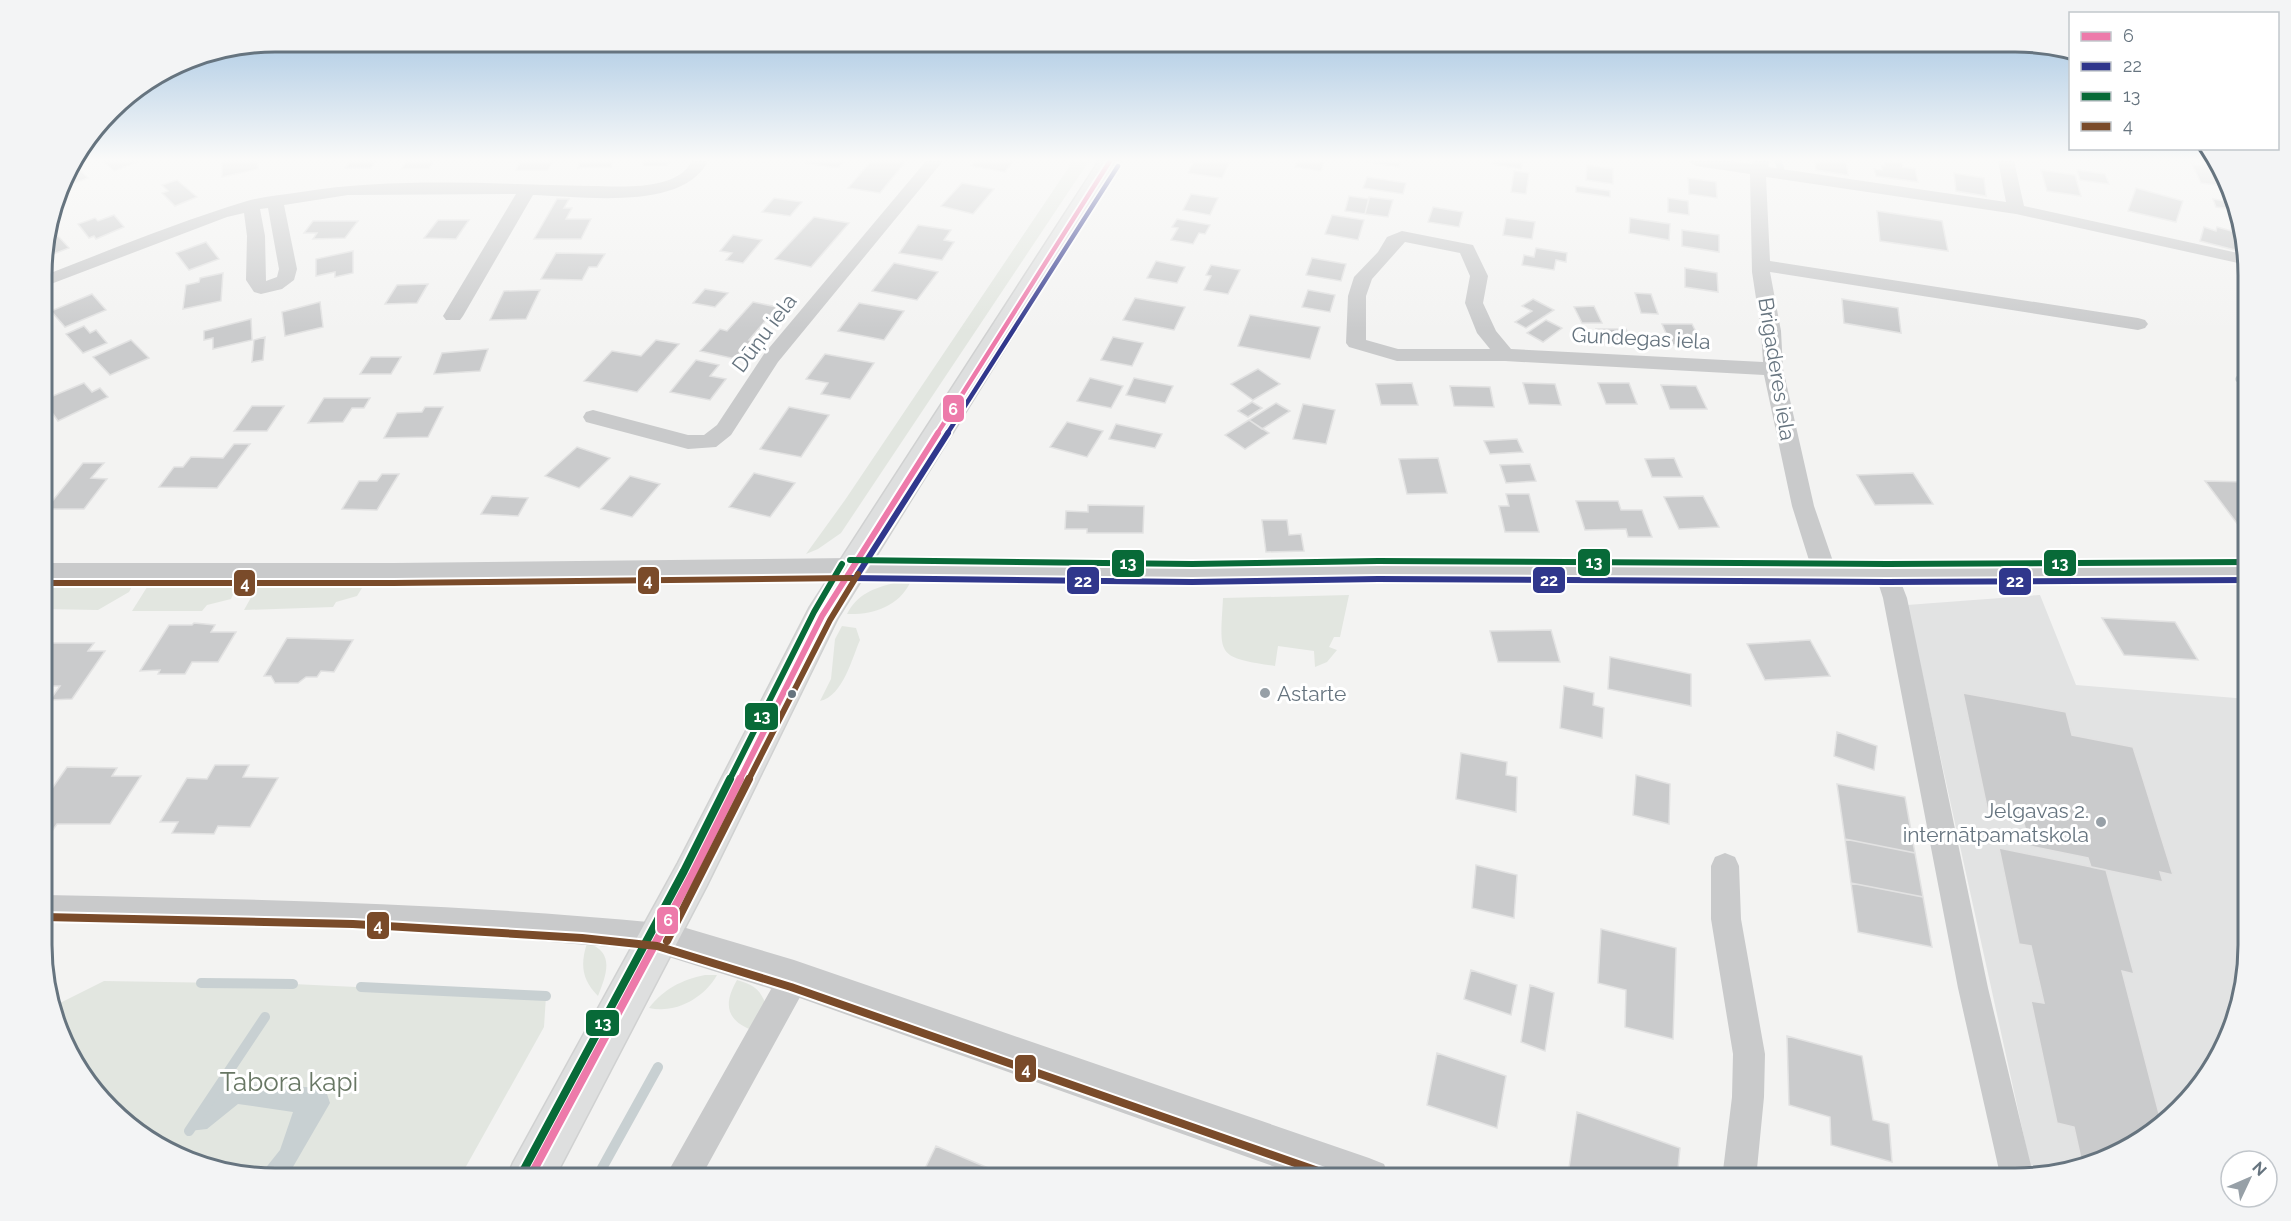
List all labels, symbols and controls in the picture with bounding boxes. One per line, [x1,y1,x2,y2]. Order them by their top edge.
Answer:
legend [2069,12,2279,150]
text: 6 [2123,25,2134,46]
text: 22 [2123,55,2142,76]
text: 13 [2123,85,2140,106]
text: 4 [2123,115,2133,136]
street label: Dūņu iela [726,289,802,377]
street label: Brigaderes iela [1753,296,1801,442]
street label: Gundegas iela [1571,322,1711,354]
line badge: 6 [942,394,965,423]
text: 6 [948,400,958,419]
line badge: 13 [1577,548,1611,577]
line badge: 13 [1111,549,1145,578]
line badge: 13 [2043,549,2077,577]
text: 13 [1586,553,1602,572]
text: 13 [1120,554,1136,573]
text: 13 [2052,554,2068,573]
line badge: 4 [637,566,660,595]
line badge: 22 [1066,566,1100,595]
line badge: 22 [1532,566,1566,594]
line badge: 22 [1998,567,2032,596]
line badge: 4 [233,569,256,597]
text: 4 [643,571,653,590]
text: 22 [1540,571,1558,590]
text: 22 [1074,572,1092,591]
text: 22 [2006,572,2024,591]
text: 4 [240,574,250,593]
place label: Astarte [1277,681,1346,706]
marker: Astarte [1258,686,1272,700]
unlabelled marker [786,688,798,700]
line badge: 13 [744,702,779,731]
text: 13 [754,707,770,726]
place label: Jelgavas 2. internātpamatskola [1903,798,2089,847]
marker: Jelgavas 2. internātpamatskola [2094,815,2108,829]
line badge: 6 [656,906,679,935]
line badge: 4 [366,911,390,940]
text: 6 [663,911,673,930]
text: 4 [373,916,383,935]
line badge: 13 [585,1009,620,1037]
text: 13 [595,1014,611,1033]
line badge: 4 [1014,1054,1037,1083]
text: 4 [1021,1060,1031,1079]
park label: Tabora kapi [220,1067,358,1097]
north arrow [2219,1149,2279,1209]
text: N [2248,1158,2271,1180]

